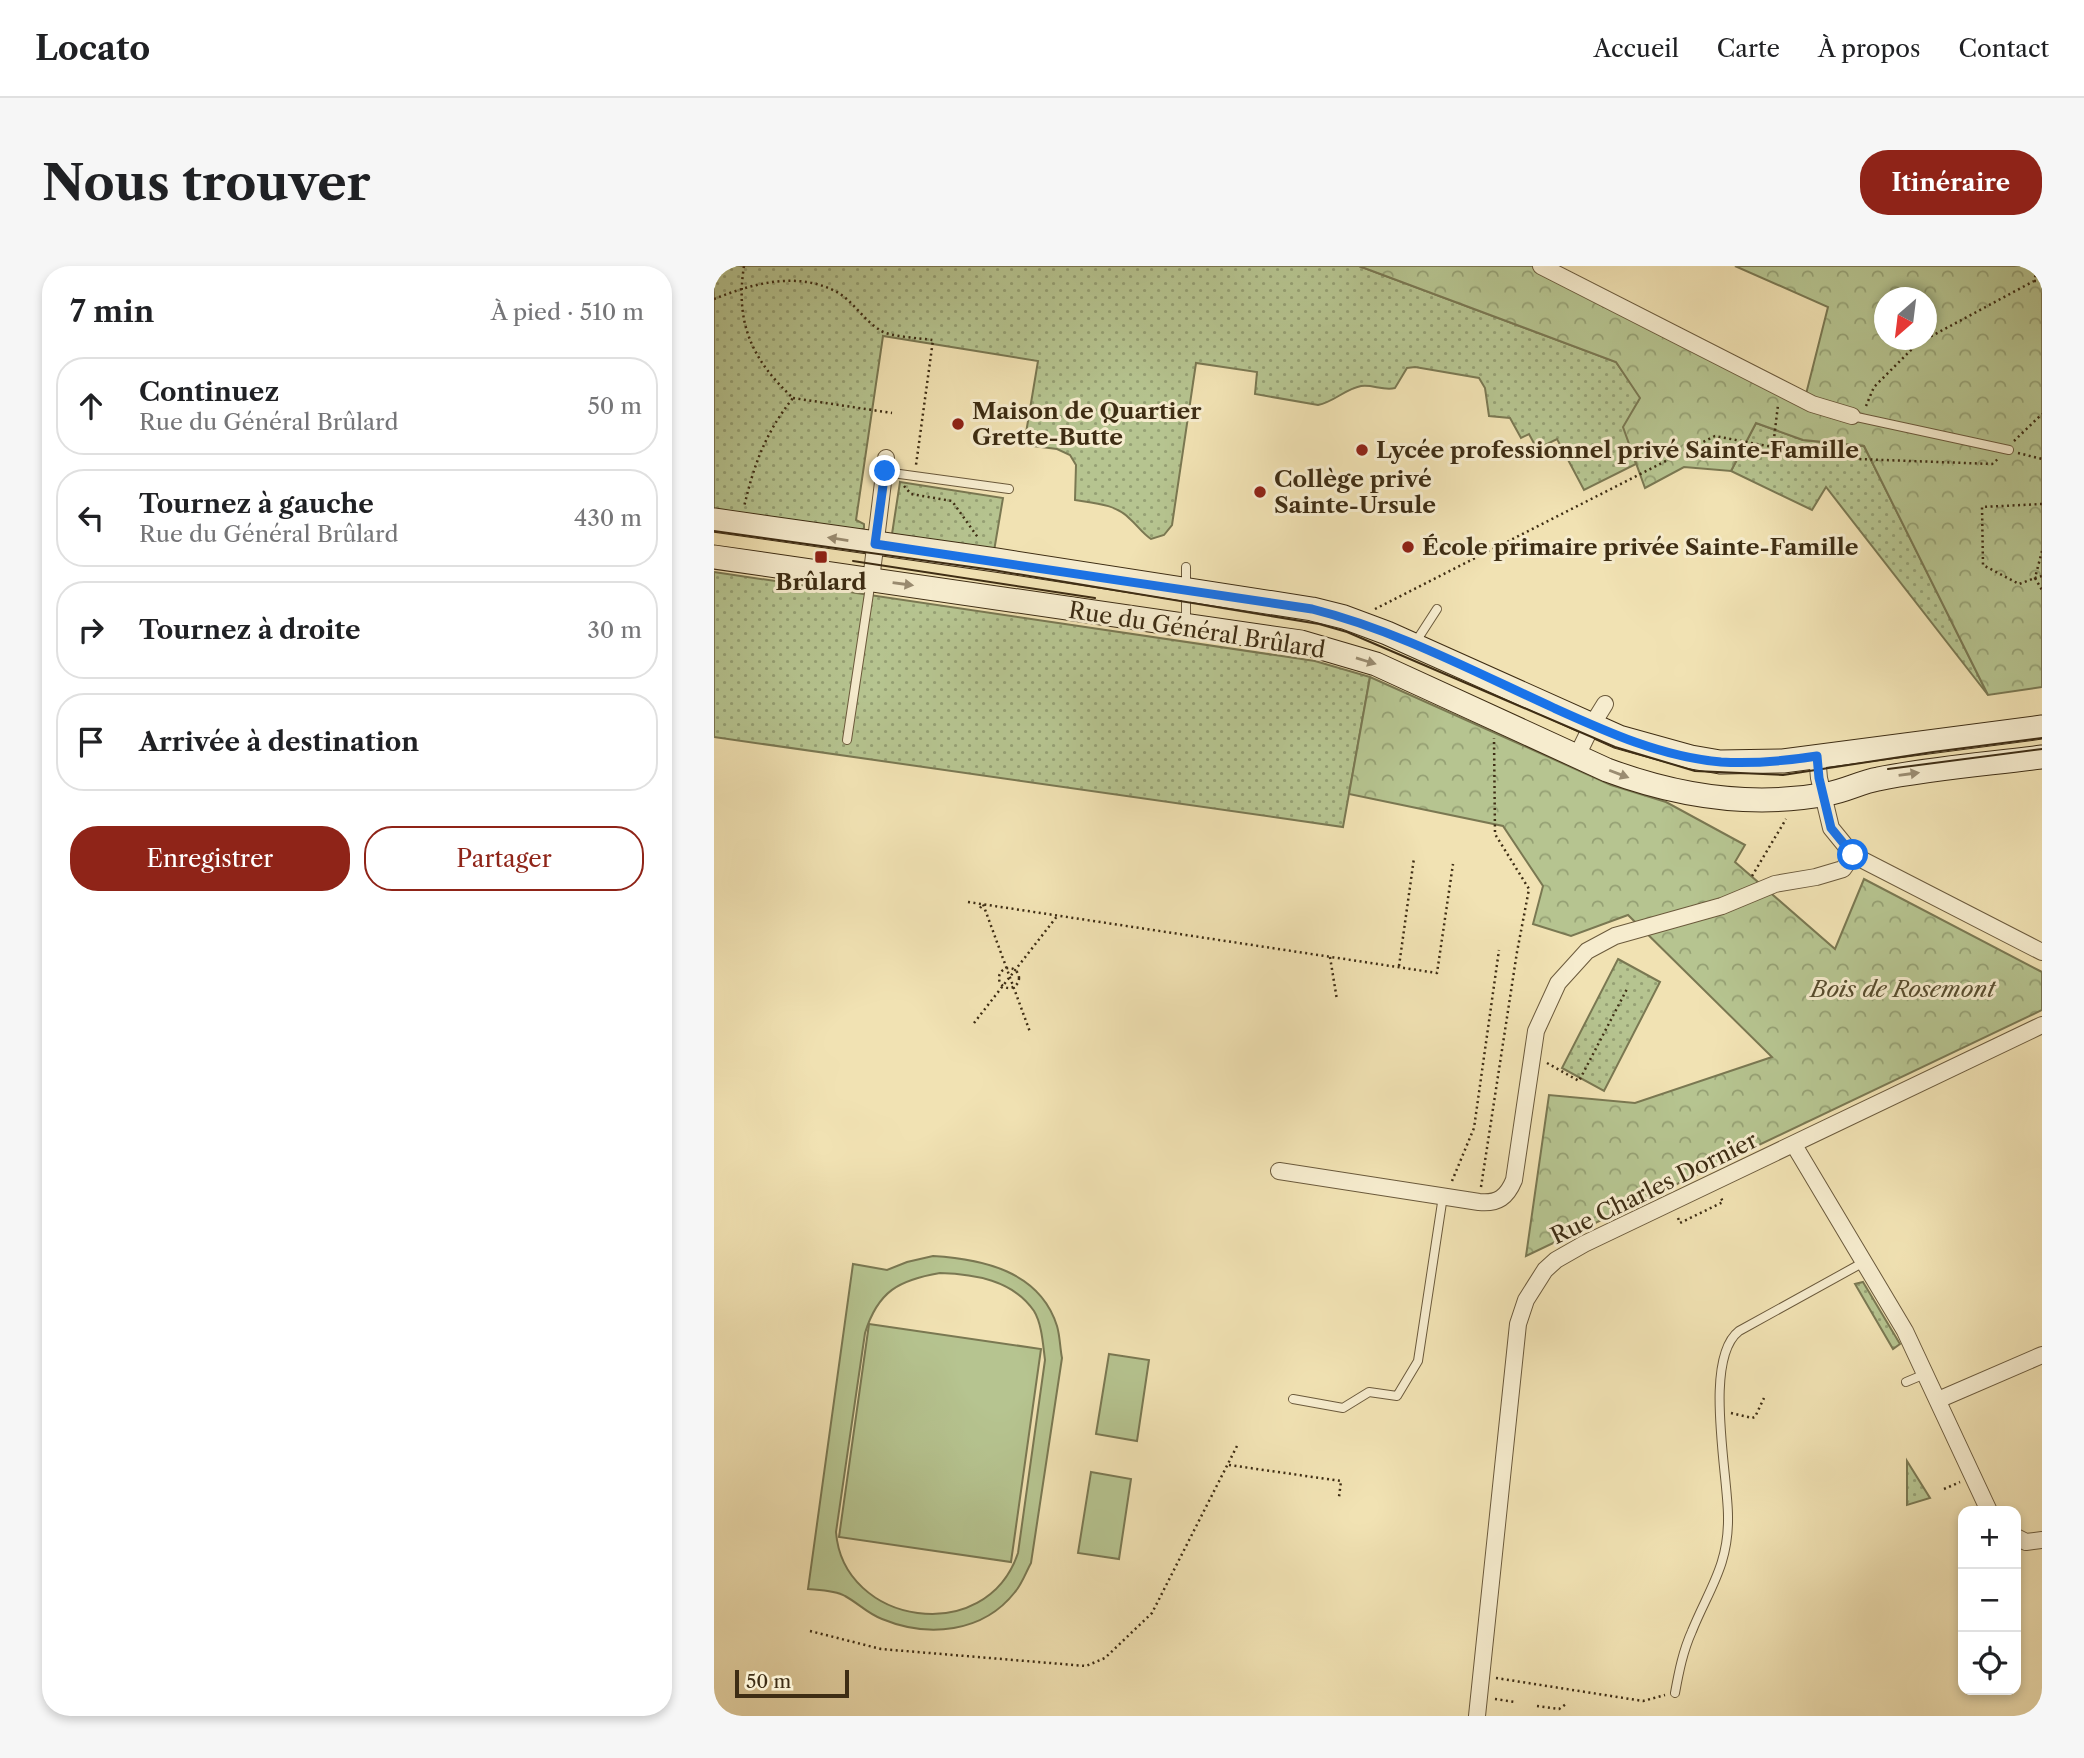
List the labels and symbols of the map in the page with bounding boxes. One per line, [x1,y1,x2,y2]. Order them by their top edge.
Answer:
north arrow [1874,287,1937,350]
place label: Maison de Quartier Grette-Butte [972,397,1202,451]
marker: Maison de Quartier Grette-Butte [950,416,966,432]
place label: Lycée professionnel privé Sainte-Famille [1376,436,1859,464]
marker: Lycée professionnel privé Sainte-Famille [1354,442,1370,458]
route end [869,455,900,486]
place label: Collège privé Sainte-Ursule [1274,465,1436,519]
marker: Collège privé Sainte-Ursule [1252,484,1268,500]
one-way arrow [827,533,849,544]
place label: École primaire privée Sainte-Famille [1422,533,1859,561]
marker: École primaire privée Sainte-Famille [1400,539,1416,555]
marker: Brûlard [813,549,829,565]
place label: Brûlard [775,568,867,596]
one-way arrow [892,579,914,590]
street label: Rue du Général Brûlard [1067,596,1327,664]
one-way arrow [1356,657,1377,667]
one-way arrow [1608,769,1629,780]
one-way arrow [1899,769,1921,780]
route start [1837,839,1868,870]
park label: Bois de Rosemont [1809,975,1997,1003]
street label: Rue Charles Dornier [1546,1126,1762,1250]
scale bar [735,1667,849,1699]

